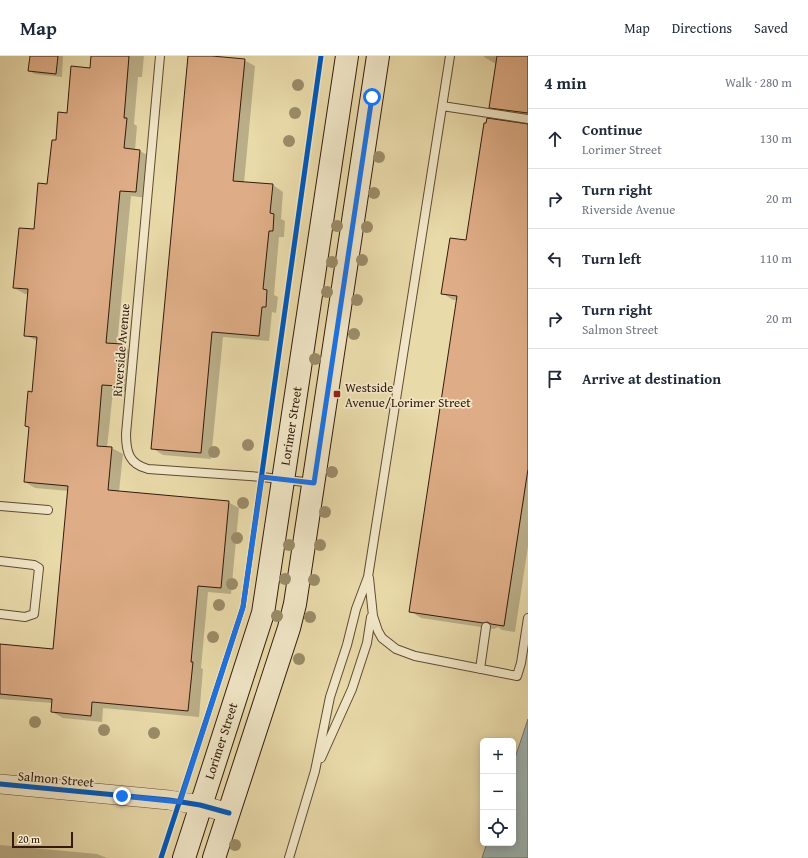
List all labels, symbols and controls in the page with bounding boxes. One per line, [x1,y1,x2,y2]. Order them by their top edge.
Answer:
text: Map [20,14,57,42]
text: Map [624,18,650,38]
text: Directions [672,18,732,38]
text: Saved [754,18,788,38]
text: 4 min [544,70,586,95]
text: Walk · 280 m [725,73,792,92]
route start [363,88,381,106]
text: Continue [582,119,643,140]
icon: ahead [544,128,566,150]
text: 130 m [760,129,792,148]
text: Lorimer Street [582,140,662,159]
text: Turn right [582,179,653,200]
icon: right [544,188,566,210]
text: 20 m [766,189,792,208]
text: Riverside Avenue [582,200,675,219]
icon: left [544,248,566,270]
text: Turn left [582,248,641,269]
text: 110 m [760,249,792,268]
text: Turn right [582,299,653,320]
street label: Riverside Avenue [107,303,135,397]
icon: right [544,308,566,330]
text: 20 m [766,309,792,328]
text: Salmon Street [582,320,658,339]
icon: arrive [544,368,566,390]
text: Arrive at destination [582,368,721,389]
place label: Westside Avenue/Lorimer Street [345,378,471,412]
street label: Lorimer Street [275,385,307,467]
marker: Westside Avenue/Lorimer Street [332,389,342,399]
street label: Lorimer Street [200,700,242,782]
map controls [480,738,516,846]
button: + [480,738,516,774]
street label: Salmon Street [17,766,95,792]
button: − [480,774,516,810]
route end [113,787,131,805]
button: locate [480,810,516,846]
scale bar [12,830,73,849]
text: 20 m [18,831,40,847]

